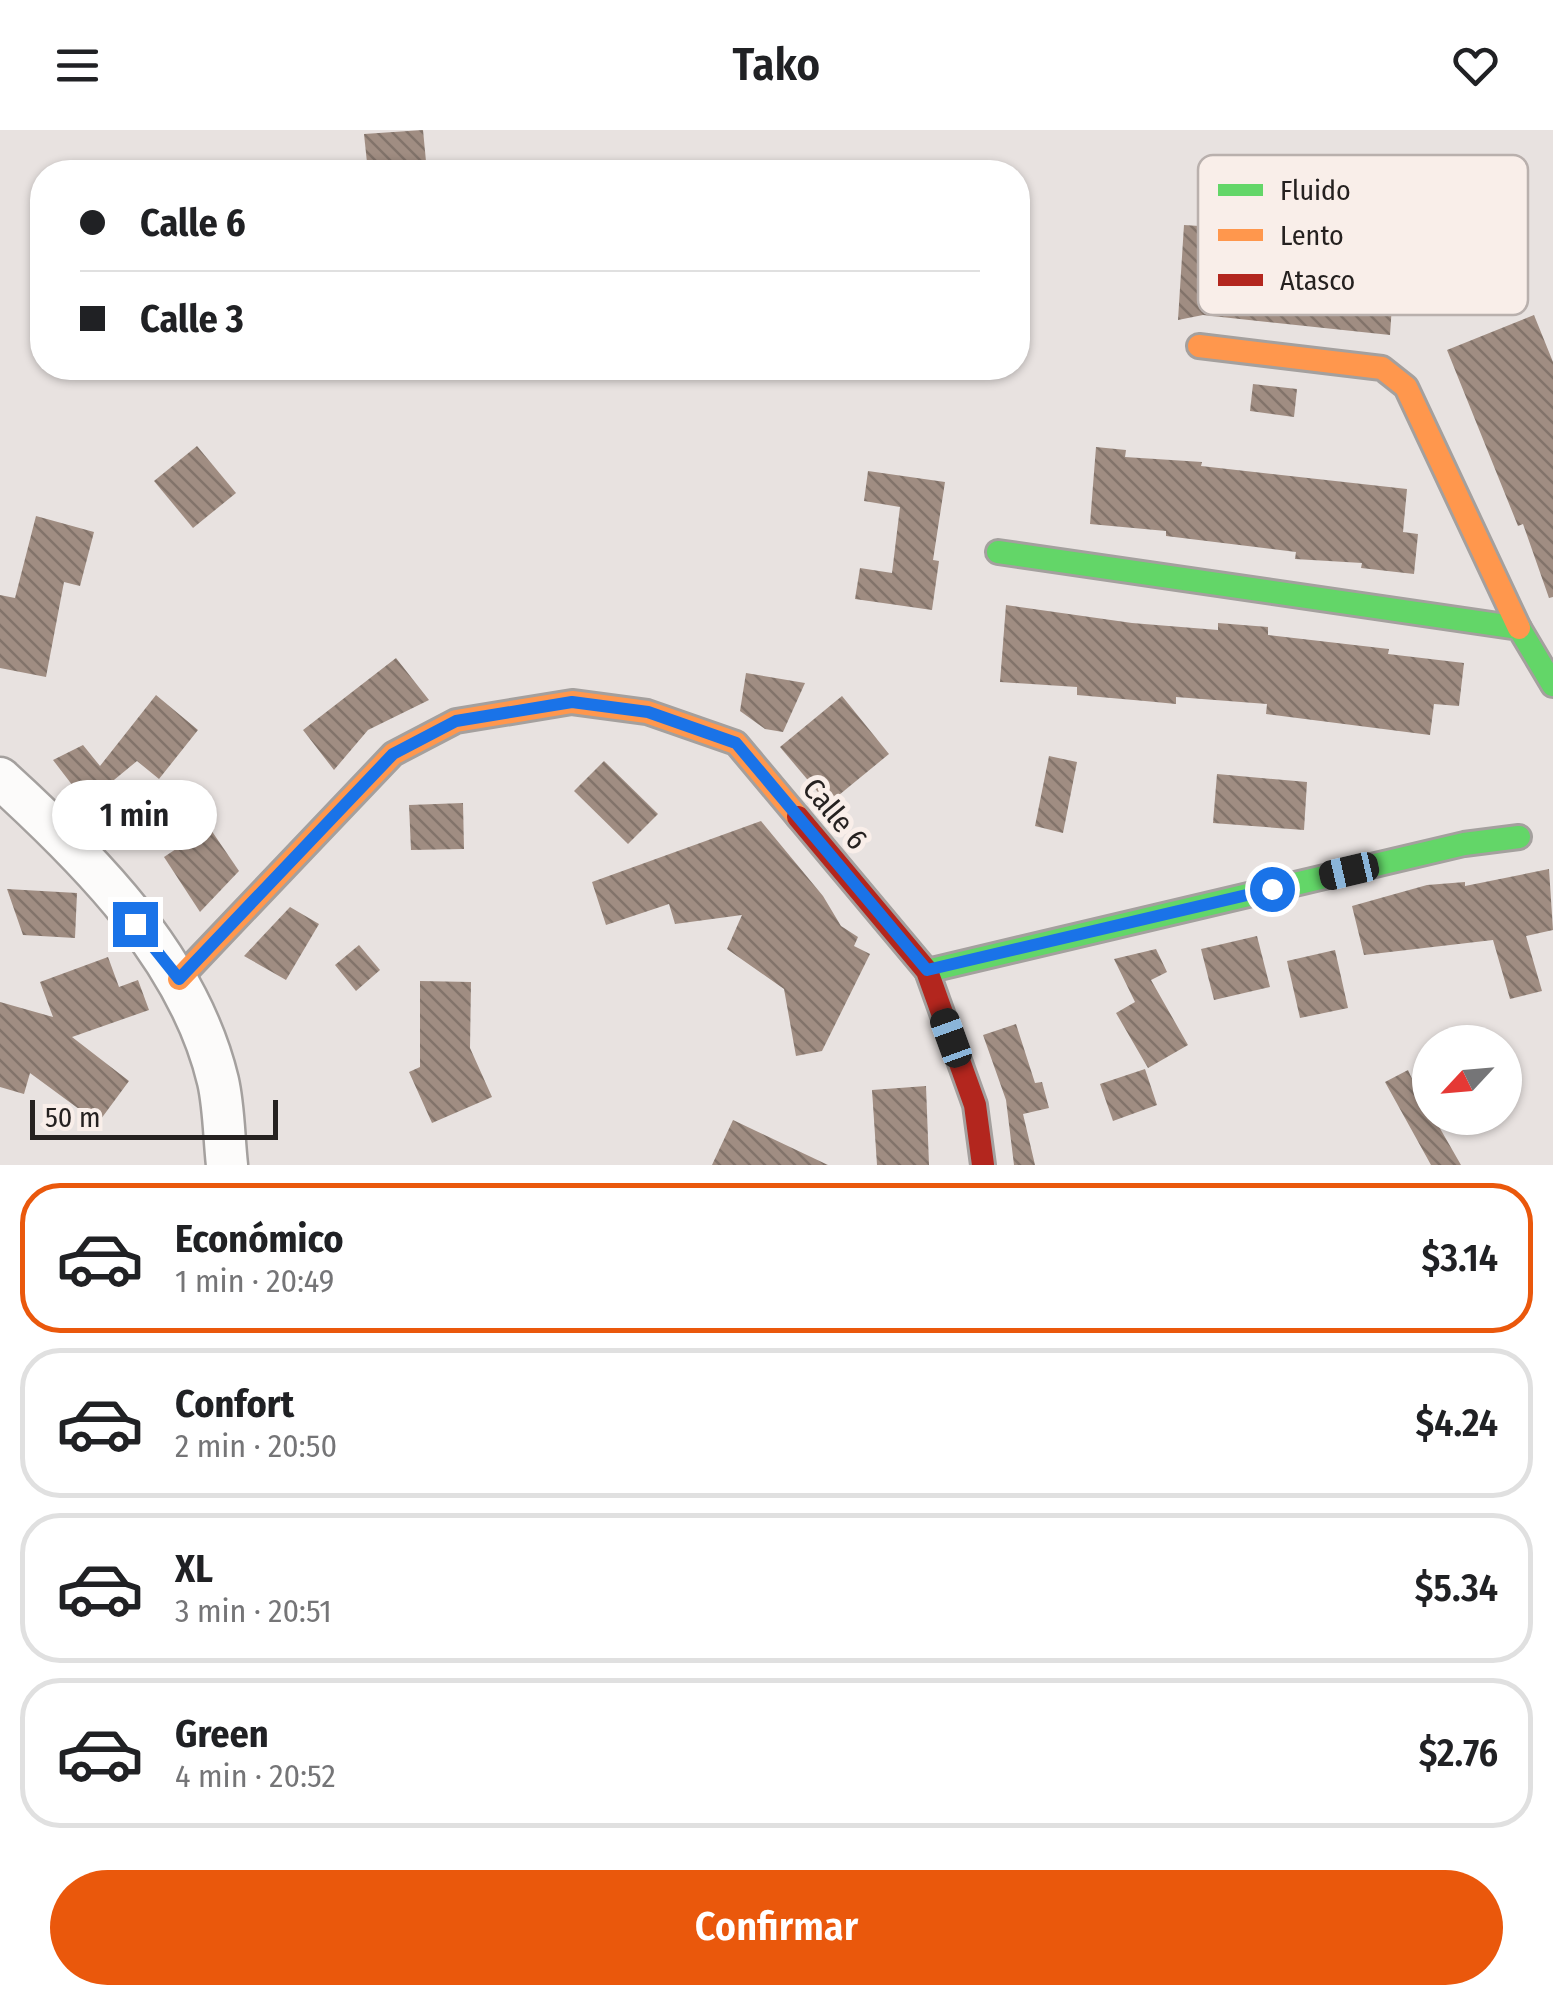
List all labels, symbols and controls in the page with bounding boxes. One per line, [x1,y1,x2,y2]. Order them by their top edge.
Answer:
icon: menu [50,38,105,93]
text: Tako [733,38,820,92]
icon: heart [1448,38,1503,93]
legend [1198,155,1528,315]
text: Fluido [1280,174,1351,207]
text: Calle 6 [140,200,246,246]
text: Lento [1280,219,1344,252]
text: Atasco [1280,264,1355,297]
text: Calle 3 [140,296,244,342]
street label: Calle 6 [795,771,875,857]
callout: 1 min [52,779,218,849]
text: 1 min [100,796,169,834]
car [1316,850,1382,892]
route start [1250,867,1295,912]
route end [113,902,158,947]
car [927,1005,975,1071]
north arrow [1412,1025,1522,1135]
map controls [1412,1025,1522,1135]
scale bar [30,1095,278,1140]
text: 50 m [45,1101,101,1134]
icon: car [55,1213,145,1303]
text: Económico [175,1216,344,1262]
text: $3.14 [1422,1235,1498,1281]
text: 1 min · 20:49 [175,1262,334,1300]
icon: car [55,1378,145,1468]
text: Confort [175,1381,294,1427]
text: $4.24 [1415,1400,1498,1446]
text: 2 min · 20:50 [175,1427,337,1465]
icon: car [55,1543,145,1633]
text: XL [175,1546,213,1592]
text: $5.34 [1415,1565,1498,1611]
text: 3 min · 20:51 [175,1592,332,1630]
icon: car [55,1708,145,1798]
text: Green [175,1711,269,1757]
text: $2.76 [1419,1730,1498,1776]
text: 4 min · 20:52 [175,1757,336,1795]
button: Confirmar [50,1870,1503,1985]

